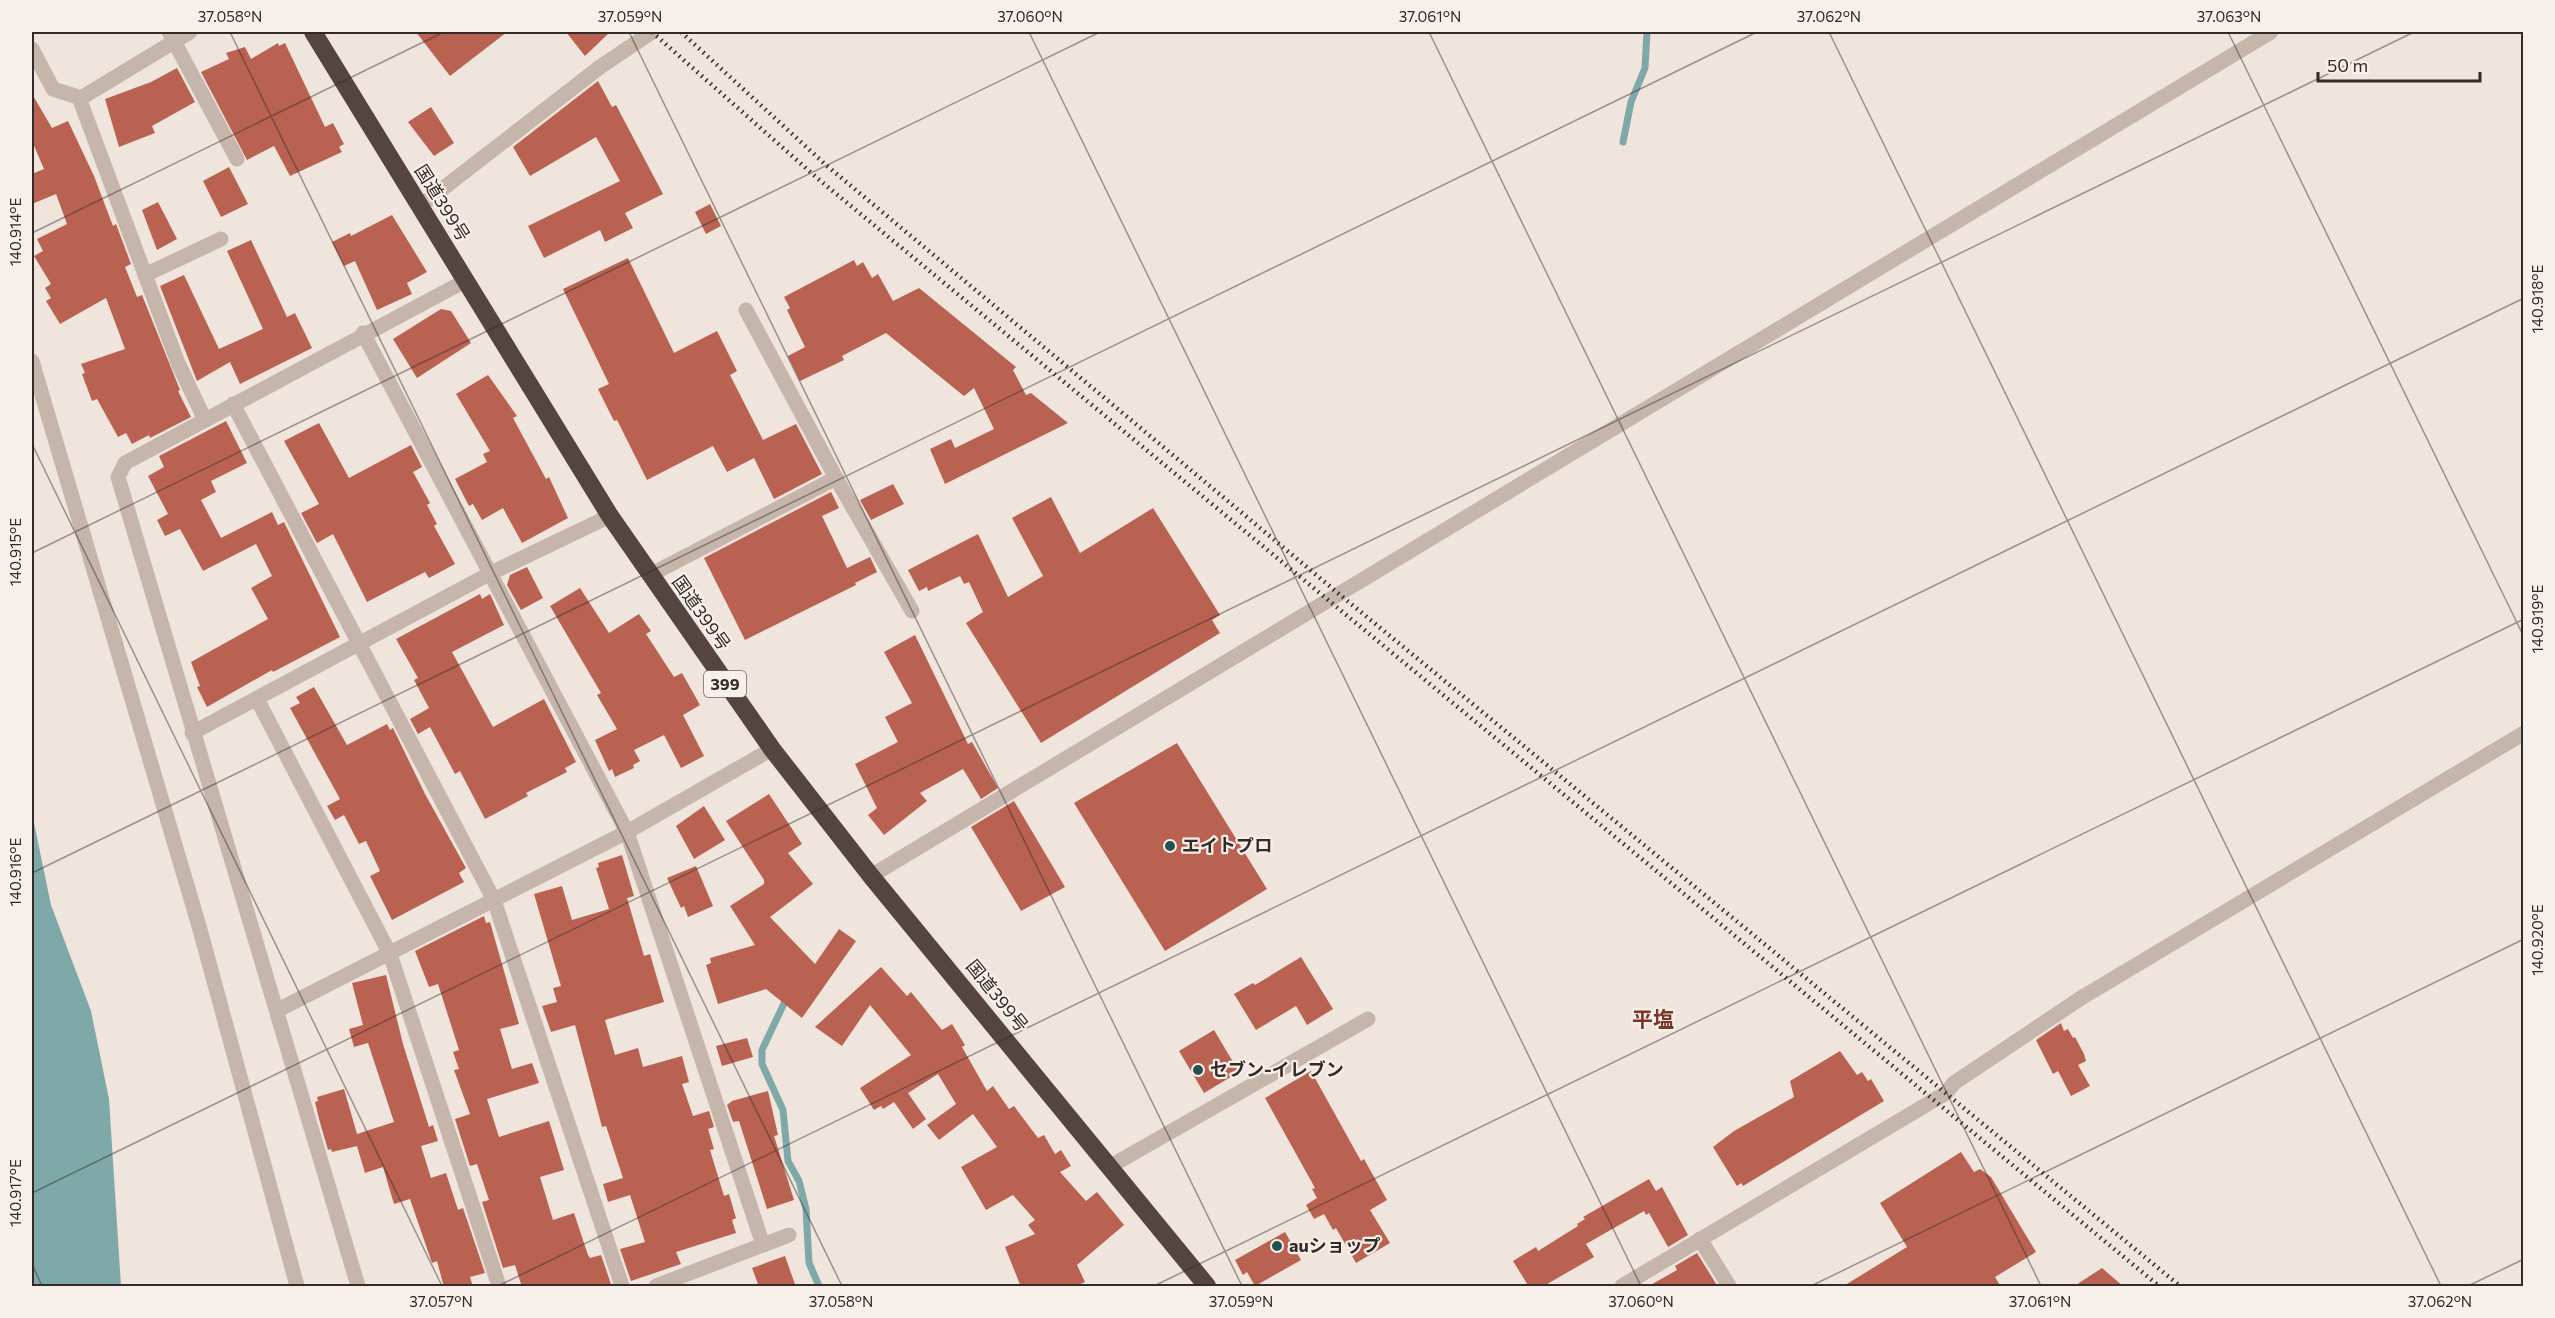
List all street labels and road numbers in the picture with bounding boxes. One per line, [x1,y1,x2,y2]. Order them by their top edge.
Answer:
street label: 国道399号 [411,160,475,245]
street label: 国道399号 [668,571,736,654]
road number: 399 [704,671,746,697]
street label: 国道399号 [962,955,1033,1036]

